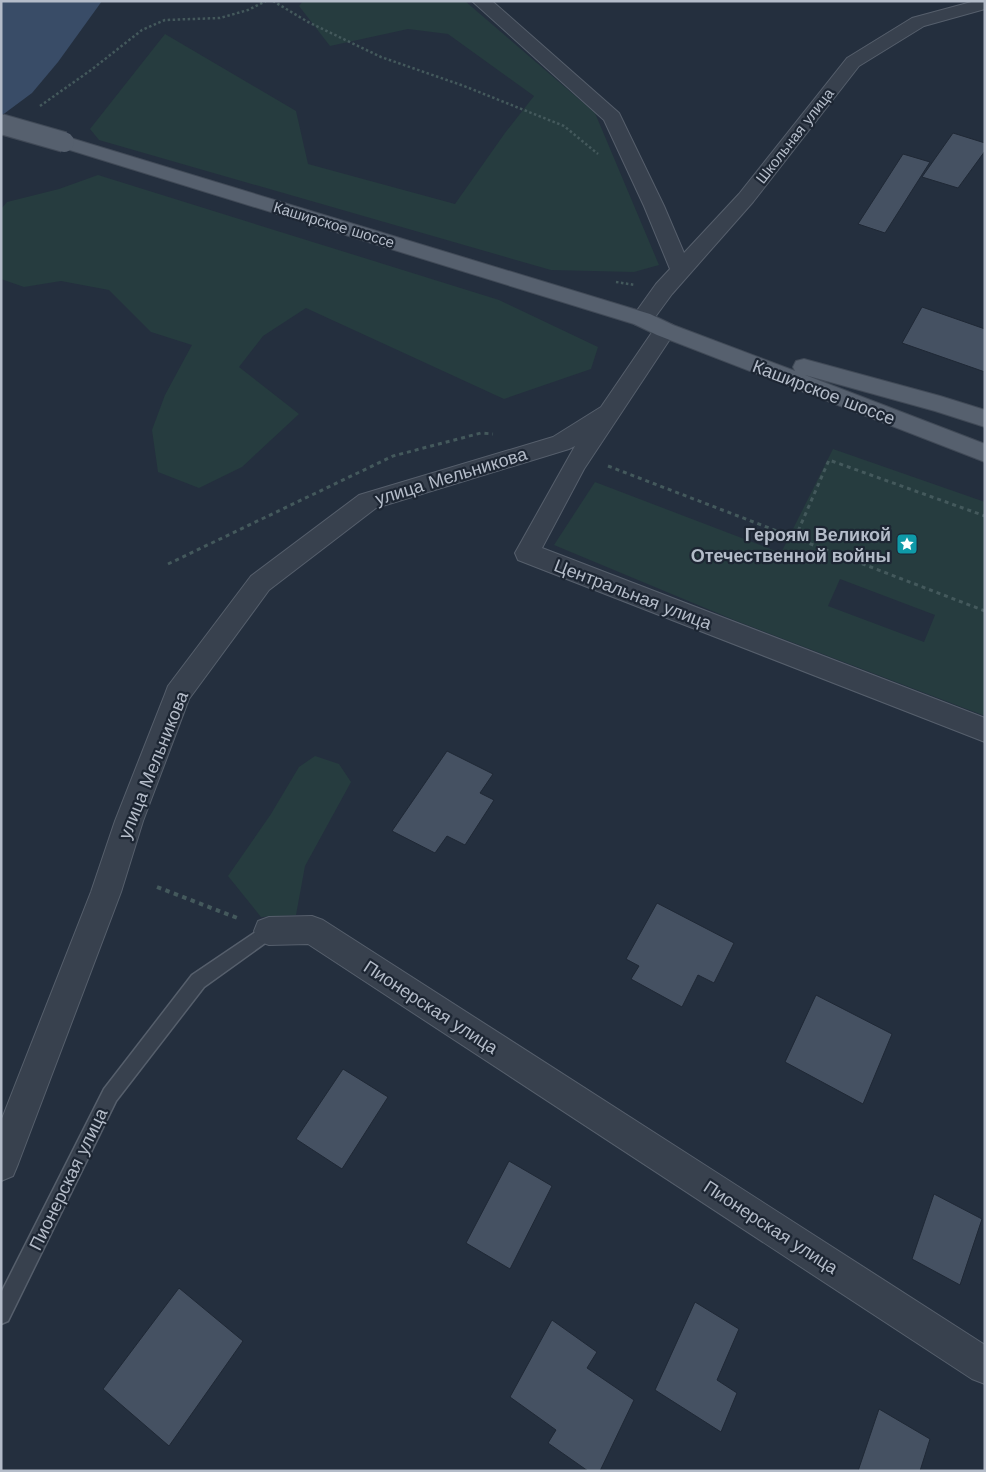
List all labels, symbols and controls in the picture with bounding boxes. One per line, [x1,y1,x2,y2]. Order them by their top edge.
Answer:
street label: Школьная улица [752,84,838,187]
street label: Каширское шоссе [271,198,397,252]
street label: Каширское шоссе [750,355,898,429]
street label: улица Мельникова [373,443,530,509]
place label: Героям Великой Отечественной войны [691,524,891,566]
place icon: Героям Великой Отечественной войны [895,532,919,556]
street label: Центральная улица [551,554,716,634]
street label: улица Мельникова [114,687,193,842]
street label: Пионерская улица [360,956,503,1059]
street label: Пионерская улица [24,1104,112,1254]
street label: Пионерская улица [700,1176,843,1279]

